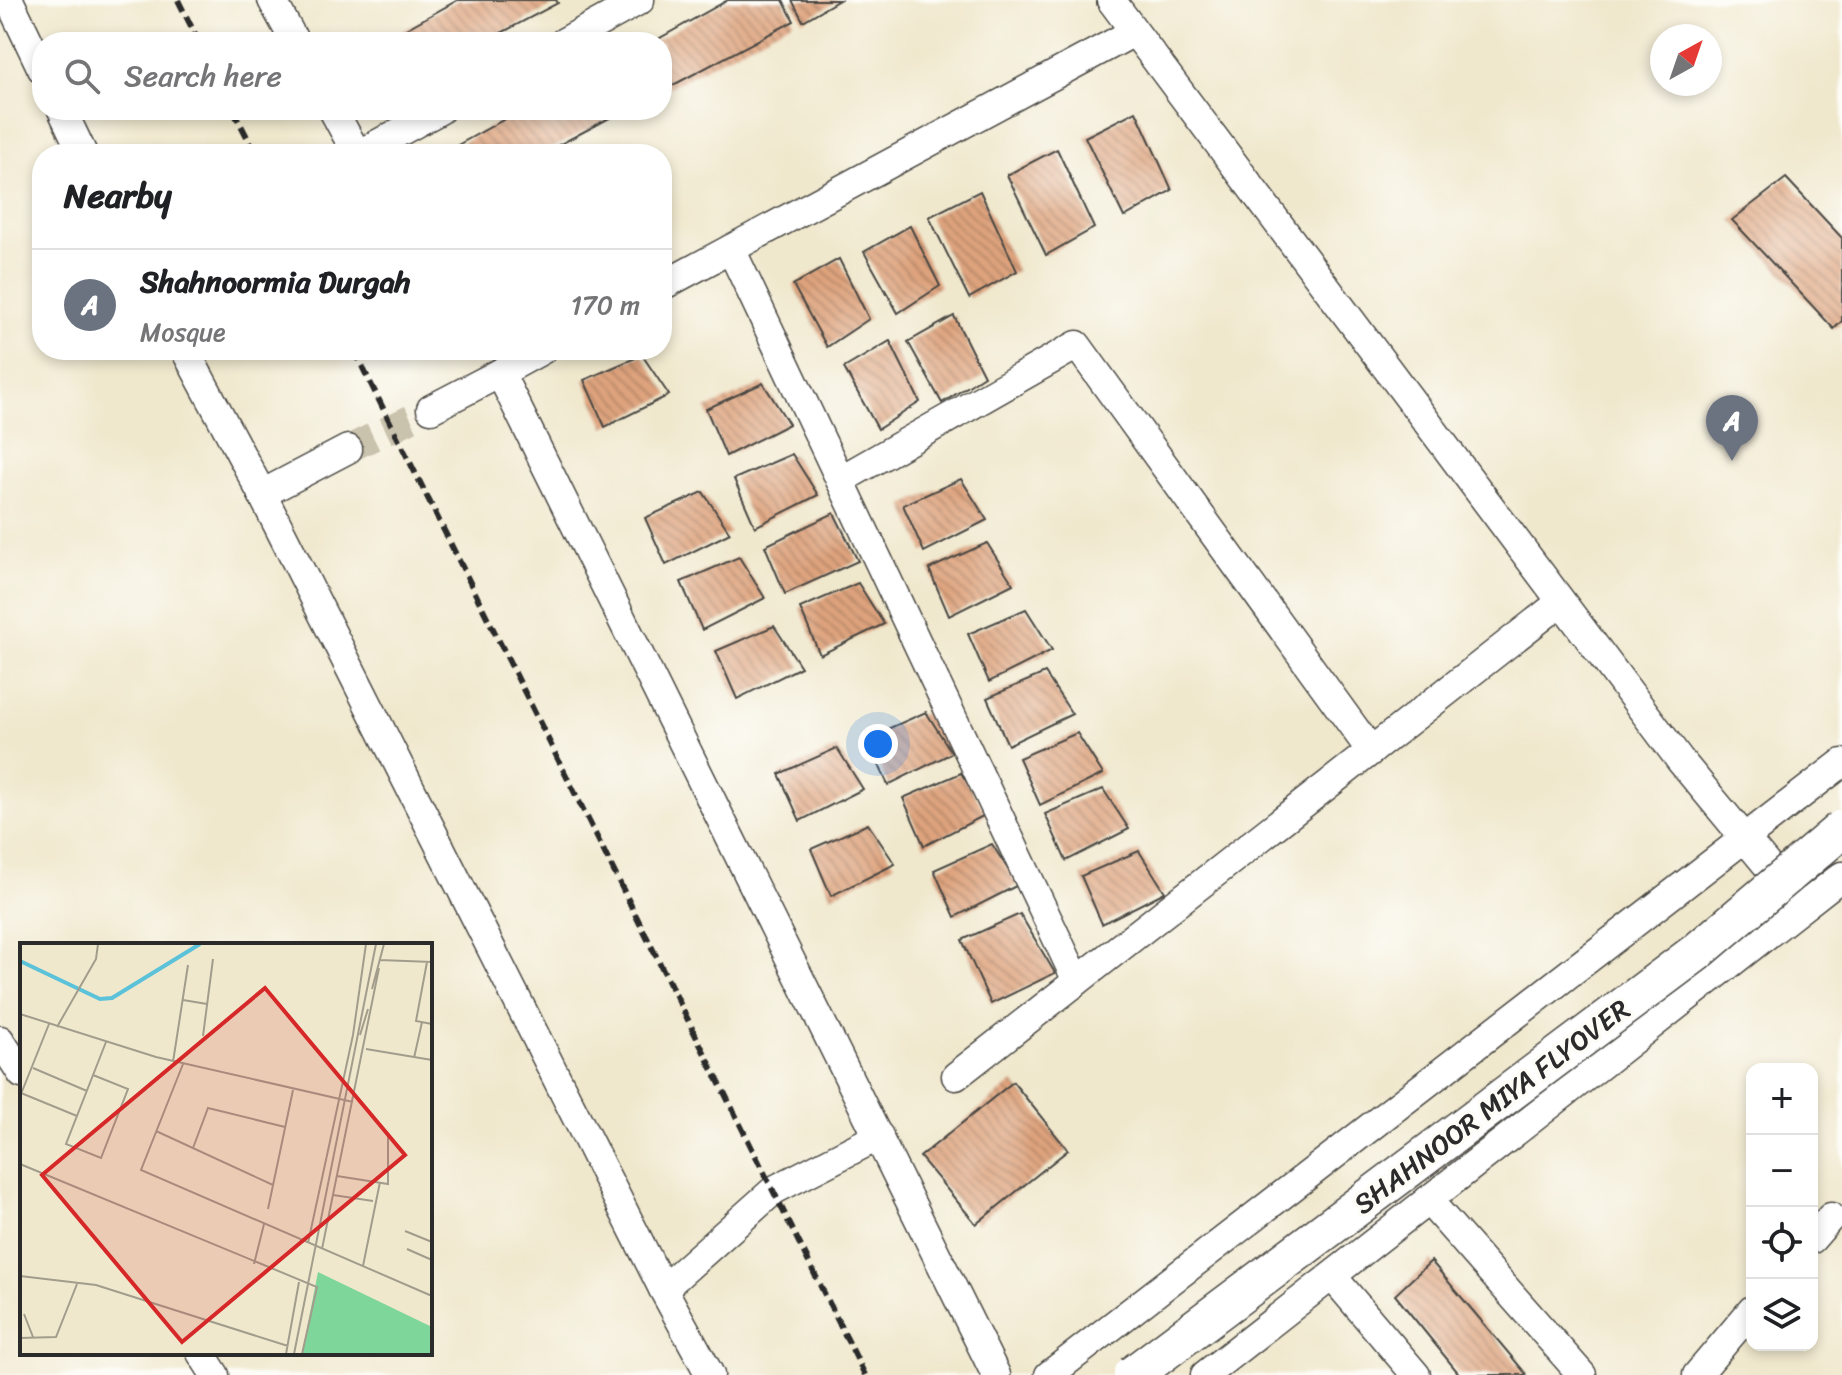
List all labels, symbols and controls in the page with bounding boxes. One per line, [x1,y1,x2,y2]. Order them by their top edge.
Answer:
north arrow [1650,24,1722,96]
search box [32,32,672,120]
text: Search here [124,49,282,103]
icon: search [60,54,104,98]
text: Nearby [64,166,172,226]
text: Shahnoormia Durgah [140,255,410,309]
text: A [81,282,99,328]
text: 170 m [571,282,640,328]
text: Mosque [140,309,226,355]
pin: A [1706,395,1758,461]
your location [858,724,898,764]
inset map [20,943,432,1355]
street label: SHAHNOOR MIYA FLYOVER [1342,986,1640,1227]
map controls [1746,1063,1818,1351]
button: + [1746,1063,1818,1135]
button: − [1746,1135,1818,1207]
button: locate [1746,1207,1818,1279]
button: layers [1746,1279,1818,1351]

